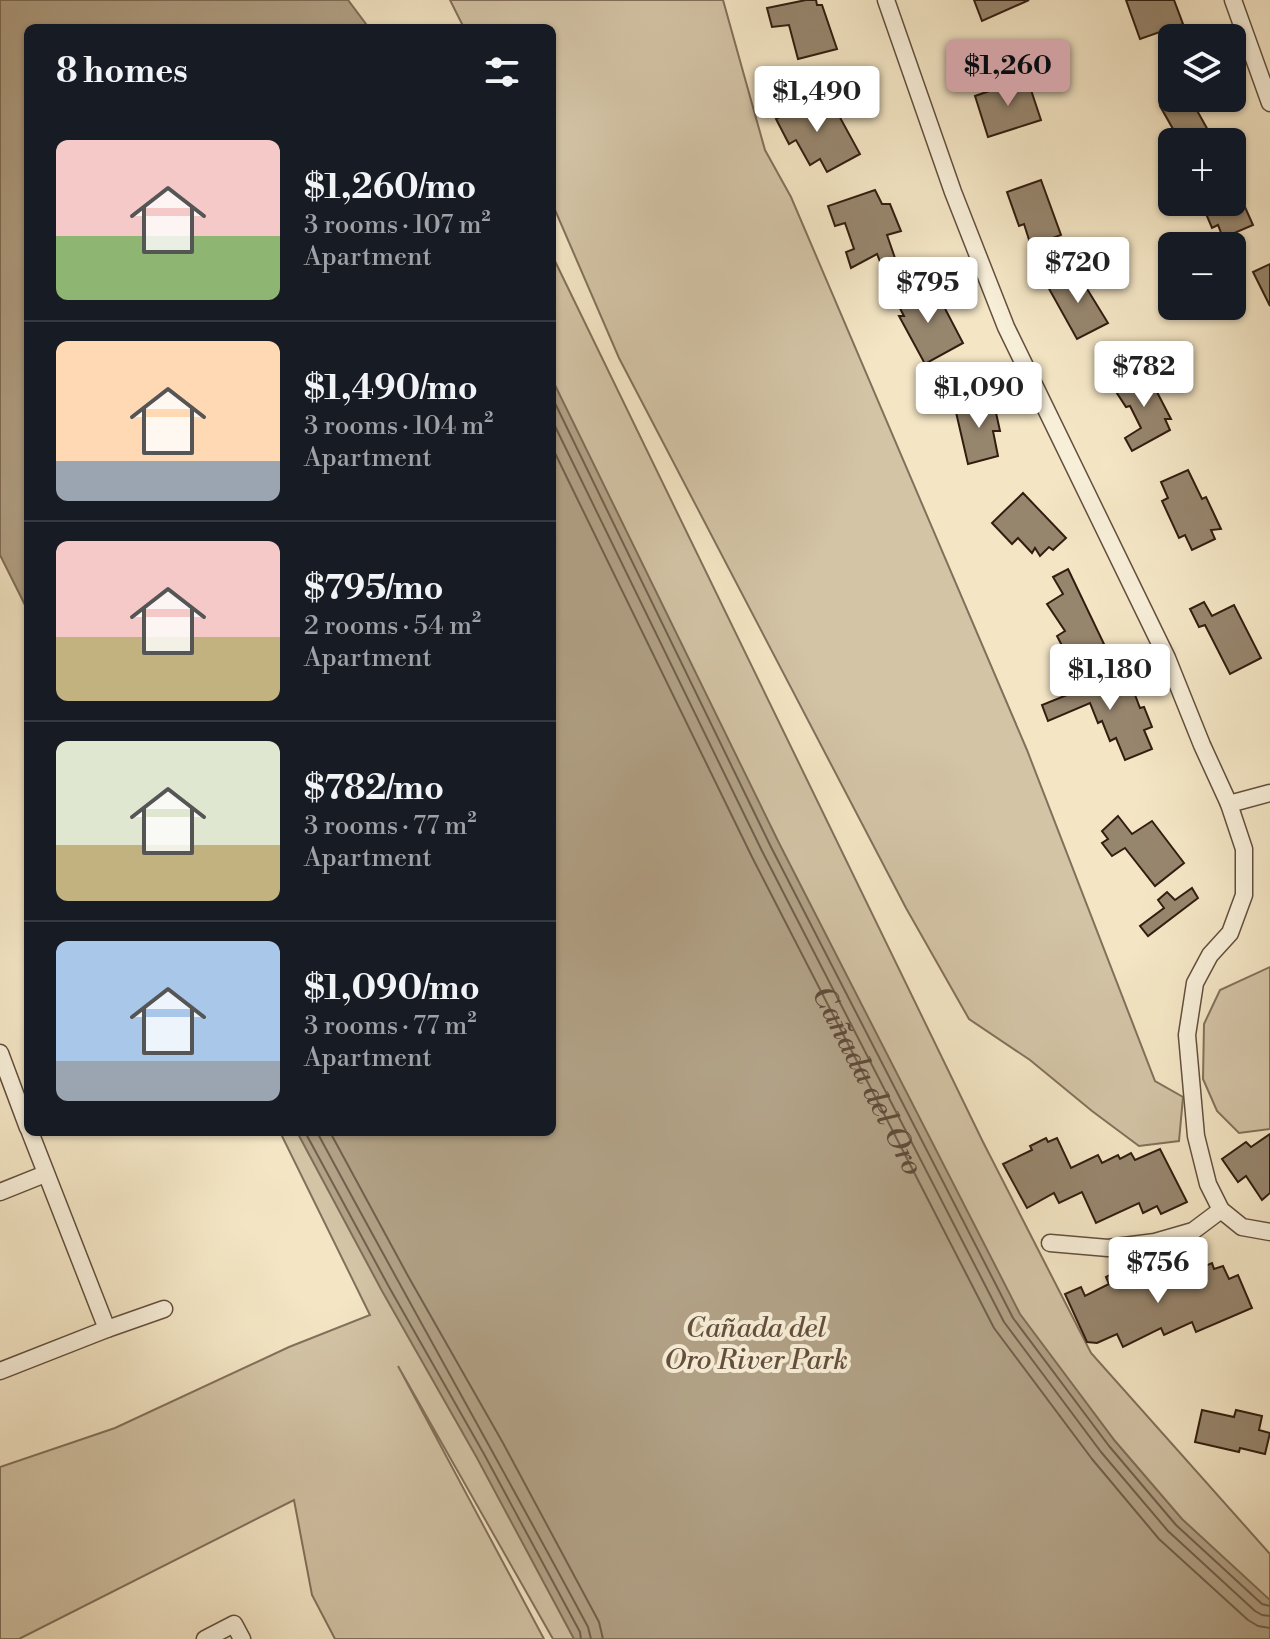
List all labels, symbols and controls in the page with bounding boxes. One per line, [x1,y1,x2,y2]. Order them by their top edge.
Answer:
map controls [1158,24,1246,320]
button: layers [1158,24,1246,112]
pin: $1,260 [943,40,1073,108]
icon: filters [480,50,524,94]
text: $1,260 [964,50,1052,82]
text: 8 homes [56,51,188,93]
pin: $1,490 [752,66,882,134]
text: $1,490 [773,76,861,108]
button: + [1158,128,1246,216]
text: $1,260/mo [304,167,476,209]
icon: home [120,172,216,268]
text: 3 rooms · 107 m² [304,209,491,241]
button: − [1158,232,1246,320]
pin: $720 [1031,237,1125,305]
text: Apartment [304,241,432,273]
text: $720 [1045,247,1111,279]
pin: $795 [881,257,975,325]
text: $795 [897,267,959,299]
pin: $782 [1097,341,1191,409]
text: $782 [1112,351,1176,383]
pin: $1,090 [914,362,1044,430]
text: $1,490/mo [304,368,478,410]
text: $1,090 [934,372,1024,404]
icon: home [120,373,216,469]
text: 3 rooms · 104 m² [304,410,493,442]
text: Apartment [304,442,432,474]
text: $795/mo [304,568,444,610]
icon: home [120,573,216,669]
text: 2 rooms · 54 m² [304,610,481,642]
text: Apartment [304,642,432,674]
pin: $1,180 [1045,644,1175,712]
text: $1,180 [1068,654,1152,686]
text: $782/mo [304,768,444,810]
icon: home [120,773,216,869]
text: 3 rooms · 77 m² [304,810,476,842]
text: Apartment [304,842,432,874]
text: $1,090/mo [304,968,480,1010]
icon: home [120,973,216,1069]
water label: Cañada del Oro [803,980,931,1182]
text: 3 rooms · 77 m² [304,1010,476,1042]
text: Apartment [304,1042,432,1074]
pin: $756 [1111,1237,1205,1305]
text: $756 [1127,1247,1189,1279]
park label: Cañada del Oro River Park [664,1311,848,1378]

